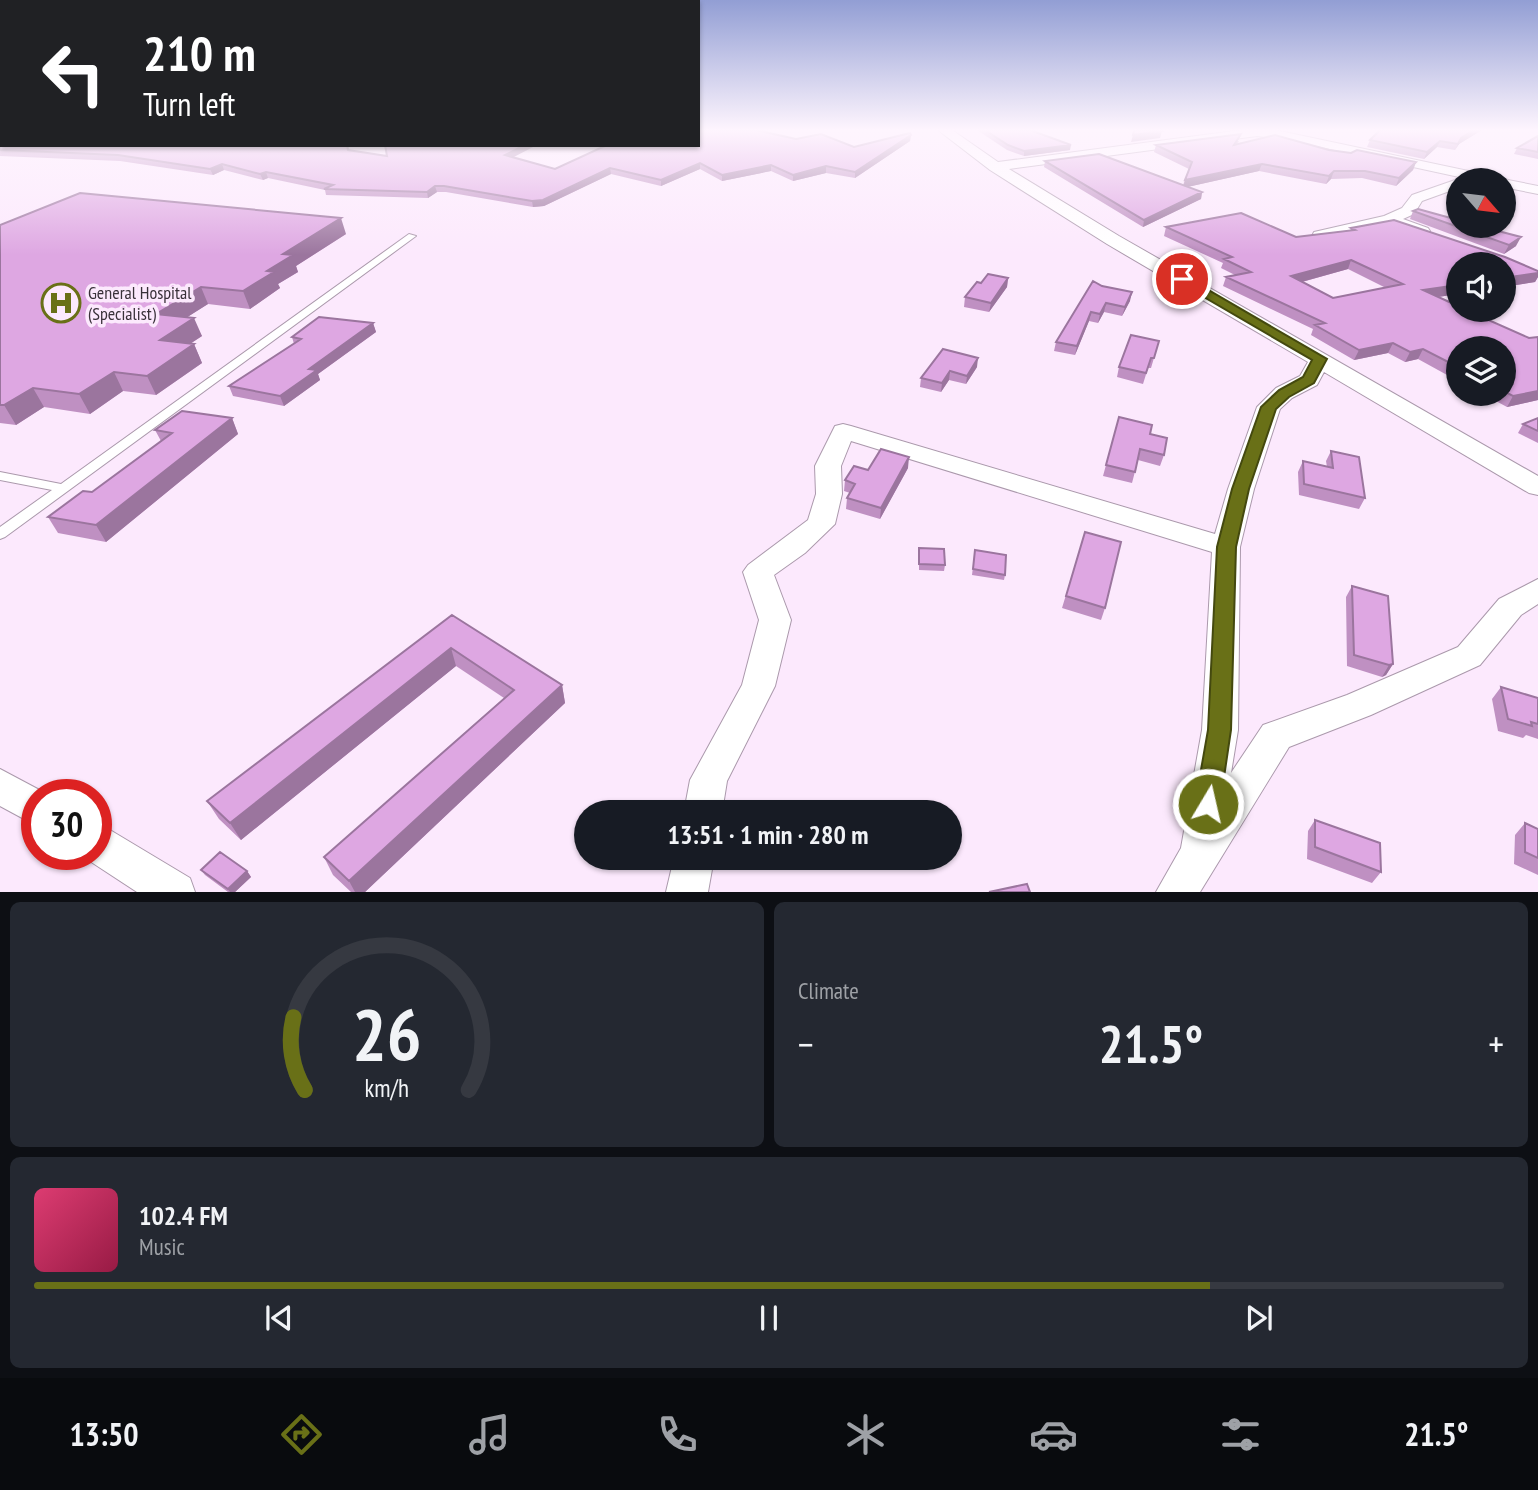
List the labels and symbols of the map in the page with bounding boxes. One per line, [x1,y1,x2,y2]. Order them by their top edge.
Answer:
north arrow [1446,168,1516,238]
pin [1152,249,1212,309]
place label: General Hospital (Specialist) [88,281,192,325]
hospital icon: General Hospital (Specialist) [40,282,82,324]
position arrow [1171,767,1245,841]
speed limit sign: 30 [21,779,112,870]

